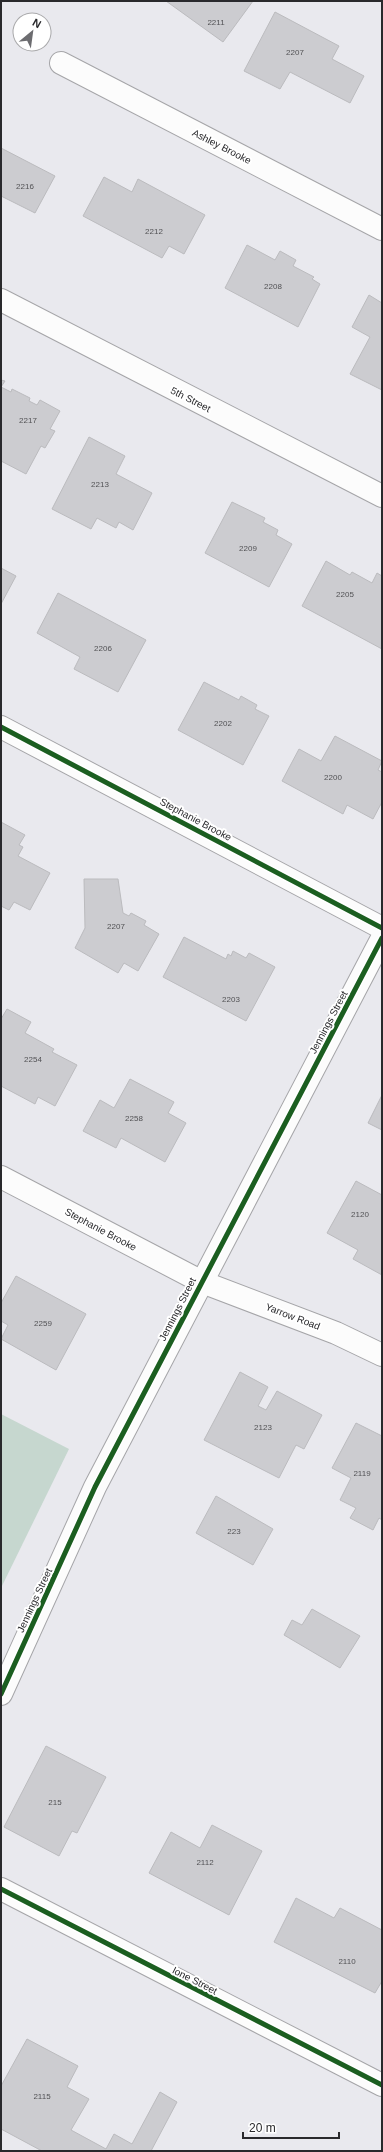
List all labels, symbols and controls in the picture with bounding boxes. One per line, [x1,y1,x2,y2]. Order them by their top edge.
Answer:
north arrow [12,12,52,52]
text: N [30,16,43,30]
house number: 2211 [207,18,225,27]
house number: 2207 [286,48,304,57]
street label: Ashley Brooke [191,127,253,166]
house number: 2216 [16,182,34,191]
house number: 2212 [145,227,163,236]
house number: 2208 [264,282,282,291]
street label: 5th Street [169,385,213,414]
house number: 2217 [19,416,37,425]
house number: 2213 [91,480,109,489]
house number: 2209 [239,544,257,553]
house number: 2205 [336,590,354,599]
house number: 2206 [94,644,112,653]
house number: 2202 [214,719,232,728]
house number: 2200 [324,773,342,782]
street label: Stephanie Brooke [158,796,234,843]
house number: 2207 [107,922,125,931]
street label: Jennings Street [307,989,350,1055]
house number: 2203 [222,995,240,1004]
house number: 2254 [24,1055,42,1064]
house number: 2258 [125,1114,143,1123]
street label: Stephanie Brooke [63,1206,139,1253]
house number: 2120 [351,1210,369,1219]
street label: Jennings Street [157,1276,198,1343]
street label: Yarrow Road [264,1301,322,1332]
house number: 2259 [34,1319,52,1328]
house number: 2123 [254,1423,272,1432]
house number: 2119 [353,1469,371,1478]
house number: 223 [227,1527,241,1536]
street label: Jennings Street [15,1566,54,1634]
house number: 215 [48,1798,62,1807]
house number: 2112 [196,1858,214,1867]
house number: 2110 [338,1957,356,1966]
street label: Ione Street [170,1964,219,1997]
house number: 2115 [33,2092,51,2101]
scale bar [243,2114,339,2140]
text: 20 m [249,2121,276,2135]

